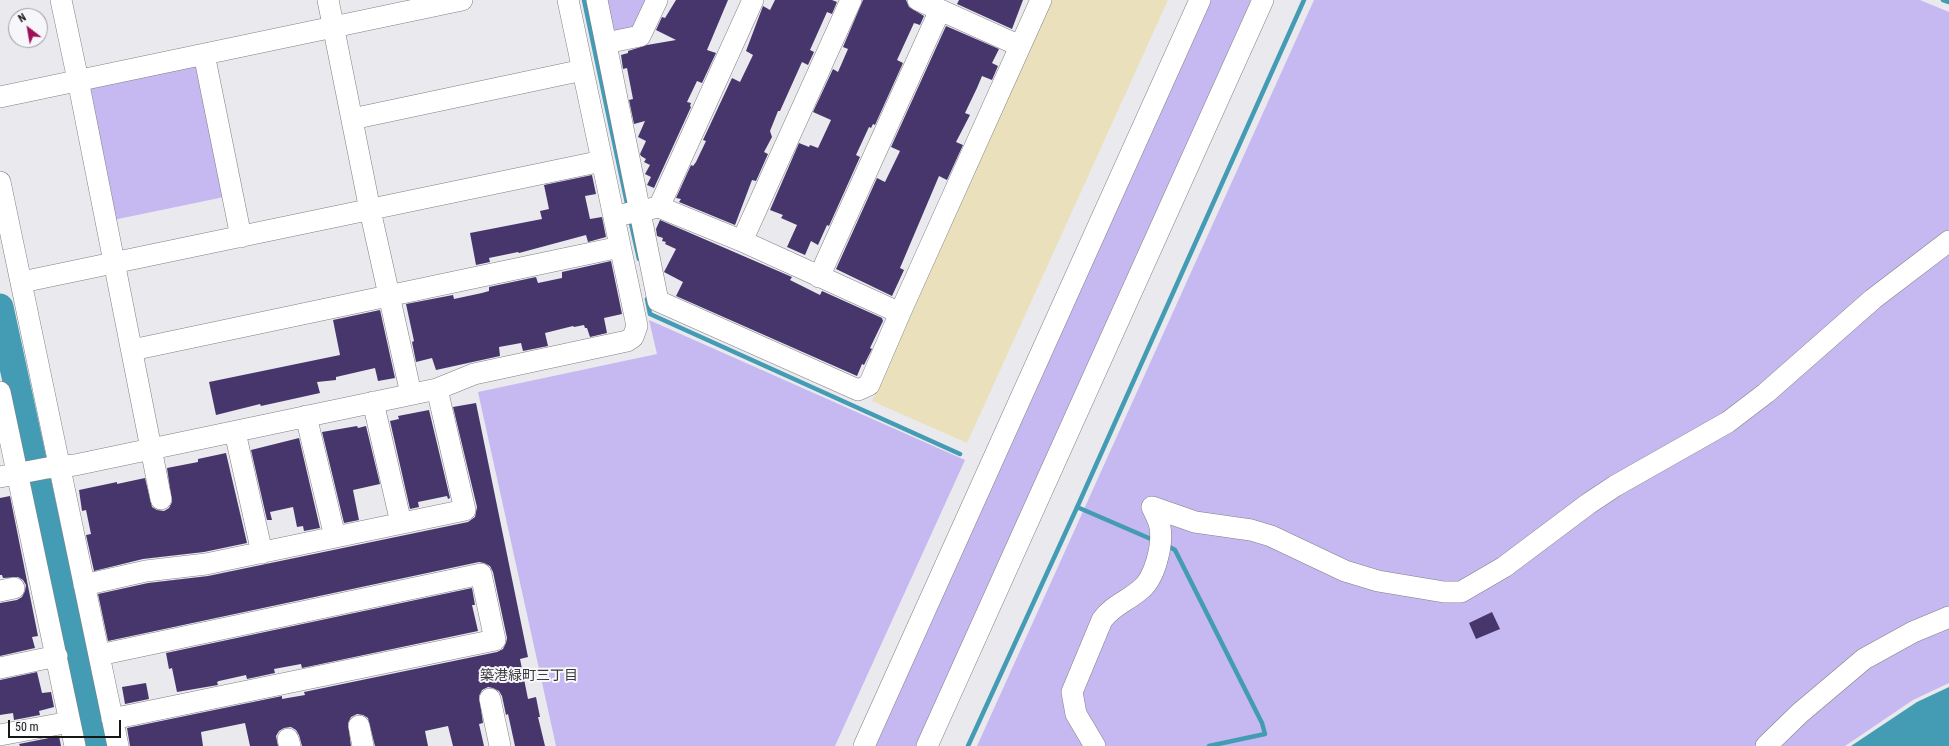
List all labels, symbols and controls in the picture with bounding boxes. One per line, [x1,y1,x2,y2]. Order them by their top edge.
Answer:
north arrow [8,8,48,48]
text: N [16,11,28,25]
district label: 築港緑町三丁目 [480,668,578,684]
scale bar [10,712,123,738]
text: 50 m [15,720,39,734]

